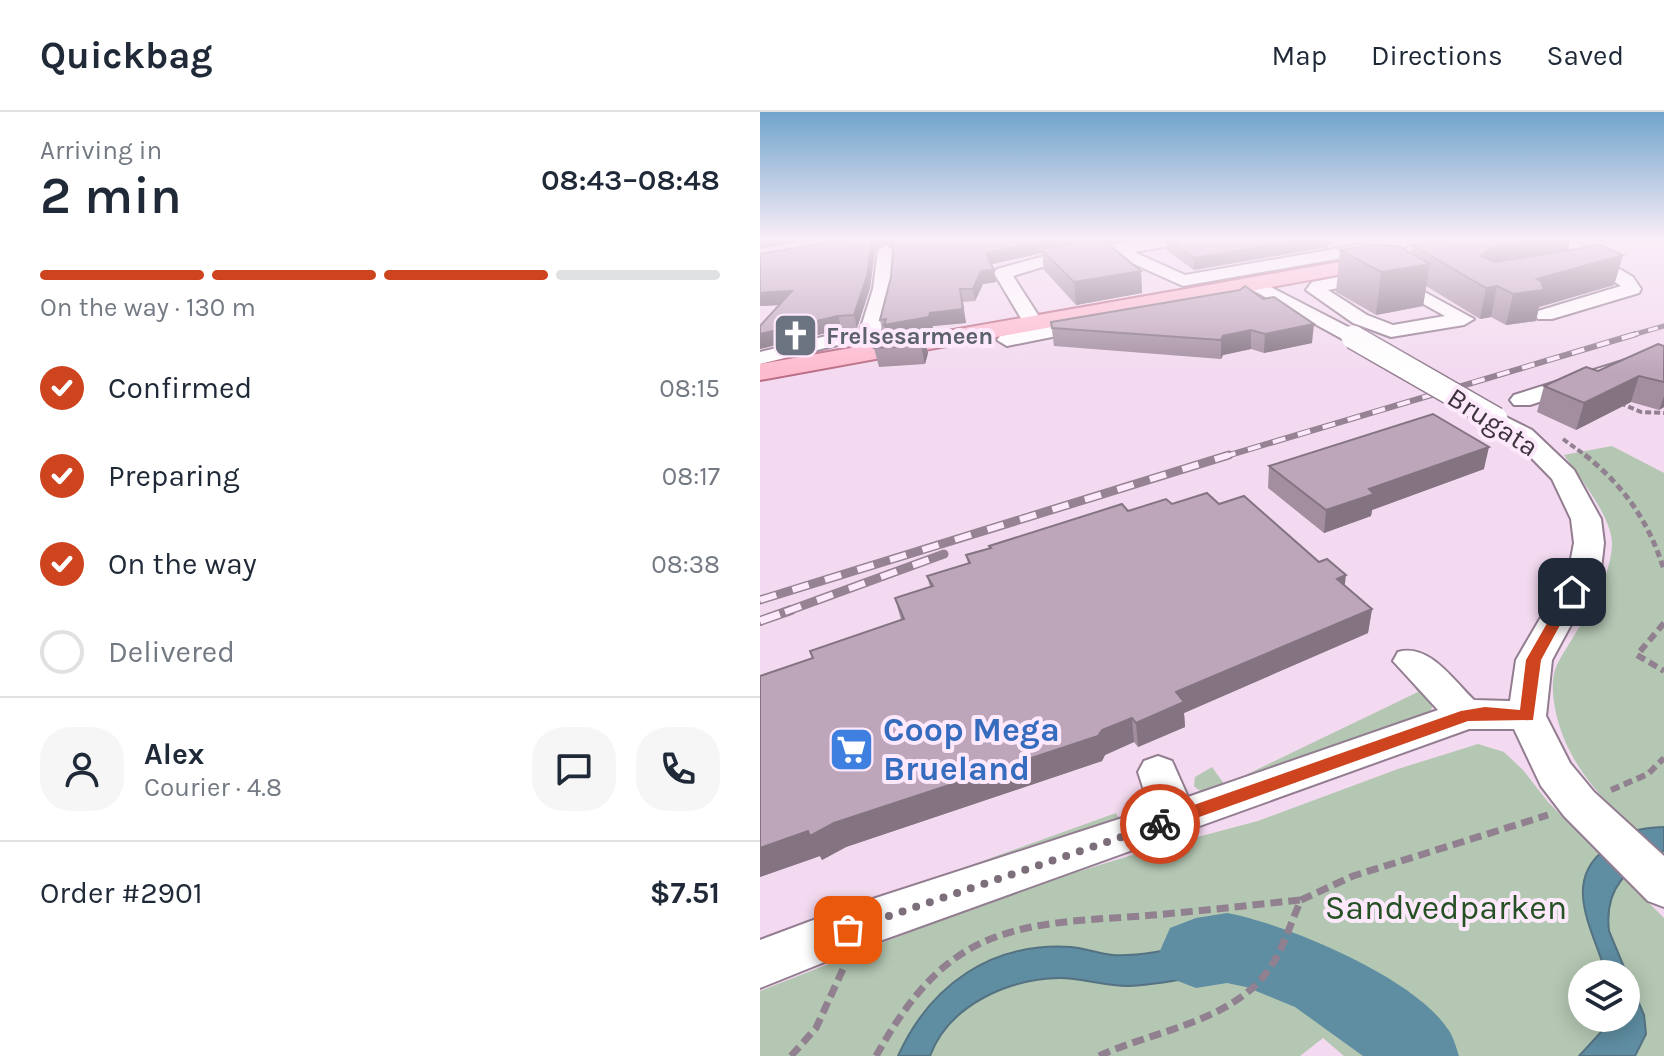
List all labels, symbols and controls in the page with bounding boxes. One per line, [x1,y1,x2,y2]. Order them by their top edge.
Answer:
text: Quickbag [40,33,213,78]
text: Map [1272,39,1327,72]
text: Directions [1371,39,1503,72]
text: Saved [1547,39,1624,72]
text: Arriving in [40,135,162,166]
text: 08:43–08:48 [541,162,720,198]
text: 2 min [40,165,182,226]
text: On the way · 130 m [40,292,256,323]
church icon: Frelsesarmeen [771,312,819,360]
place label: Frelsesarmeen [826,322,993,350]
icon: check [40,366,84,410]
text: Confirmed [108,370,252,406]
text: 08:15 [659,373,720,404]
street label: Brugata [1441,380,1545,464]
icon: check [40,454,84,498]
text: Preparing [108,458,240,494]
text: 08:17 [662,461,720,492]
icon: check [40,542,84,586]
text: On the way [108,546,257,582]
text: 08:38 [651,549,720,580]
pin [1538,558,1606,626]
icon: home [1550,570,1594,614]
text: Delivered [108,634,235,670]
place label: Coop Mega Brueland [883,710,1060,789]
supermarket icon: Coop Mega Brueland [828,726,876,774]
button: person [40,727,124,811]
button: chat [532,727,616,811]
button: phone [636,727,720,811]
text: Alex [144,736,204,772]
text: Courier · 4.8 [144,772,282,803]
courier [1120,784,1200,864]
icon: bike [1138,802,1182,846]
text: Order #2901 [40,875,203,911]
text: $7.51 [650,875,720,911]
park label: Sandvedparken [1325,888,1567,928]
pin [814,896,882,964]
icon: bag [826,908,870,952]
map controls [1568,960,1640,1032]
button: layers [1568,960,1640,1032]

